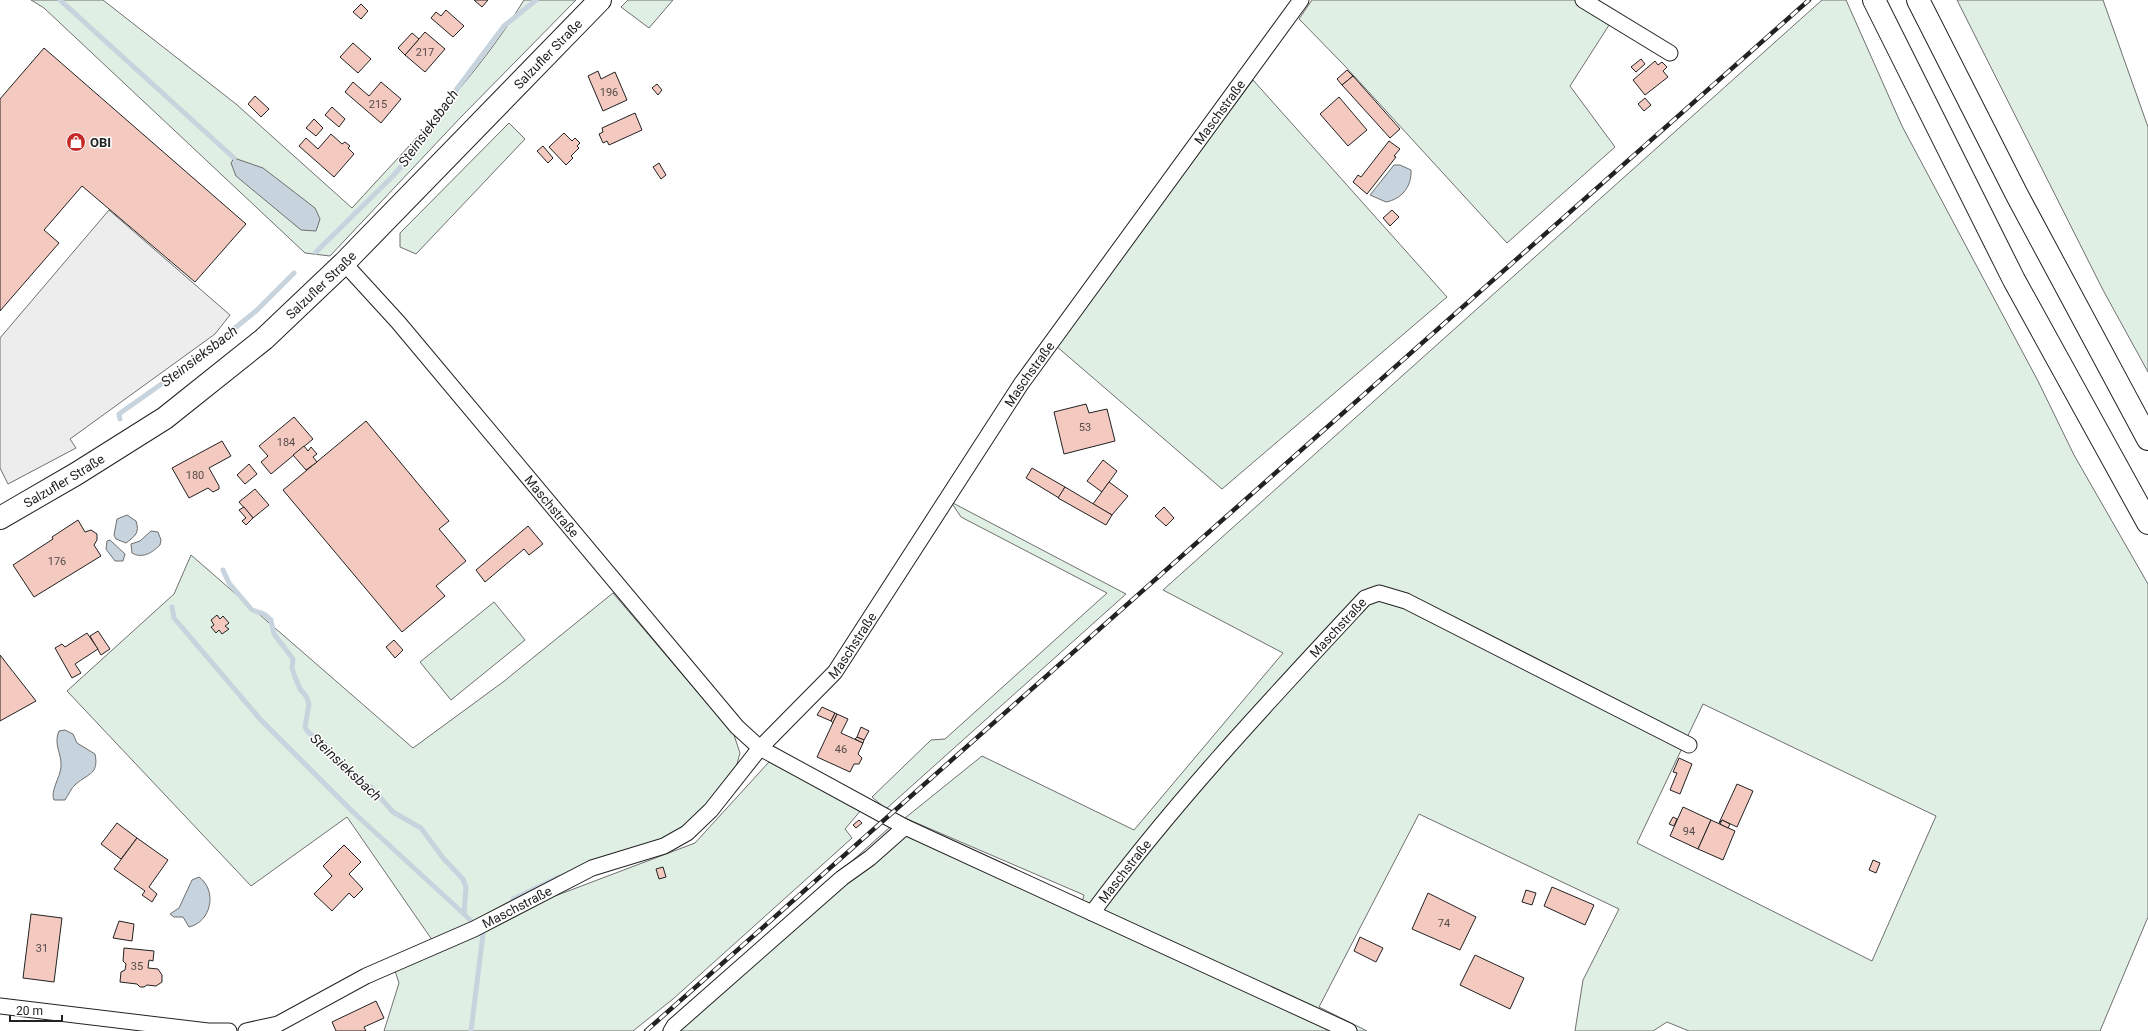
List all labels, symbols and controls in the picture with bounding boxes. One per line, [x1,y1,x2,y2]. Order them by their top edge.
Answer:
street label: Salzufler Straße [510,16,585,92]
house number: 217 [416,46,434,59]
street label: Maschstraße [1191,77,1248,147]
water label: Steinsieksbach [395,86,461,170]
house number: 196 [600,86,618,99]
house number: 215 [369,98,387,111]
shop icon: OBI [65,131,87,153]
place label: OBI [90,135,111,150]
street label: Salzufler Straße [283,248,359,322]
water label: Steinsieksbach [158,322,240,390]
street label: Maschstraße [1001,338,1057,409]
house number: 53 [1079,421,1091,434]
house number: 184 [277,436,295,449]
street label: Salzufler Straße [21,451,107,510]
house number: 180 [186,469,204,482]
street label: Maschstraße [522,472,582,540]
house number: 176 [48,555,66,568]
street label: Maschstraße [1306,594,1369,660]
street label: Maschstraße [825,609,879,682]
water label: Steinsieksbach [307,730,385,804]
house number: 46 [835,743,847,756]
house number: 94 [1683,825,1695,838]
street label: Maschstraße [1095,836,1154,906]
street label: Maschstraße [480,883,554,931]
house number: 74 [1438,917,1450,930]
house number: 31 [36,942,48,955]
house number: 35 [131,960,143,973]
scale bar [10,997,62,1023]
text: 20 m [16,1004,43,1018]

